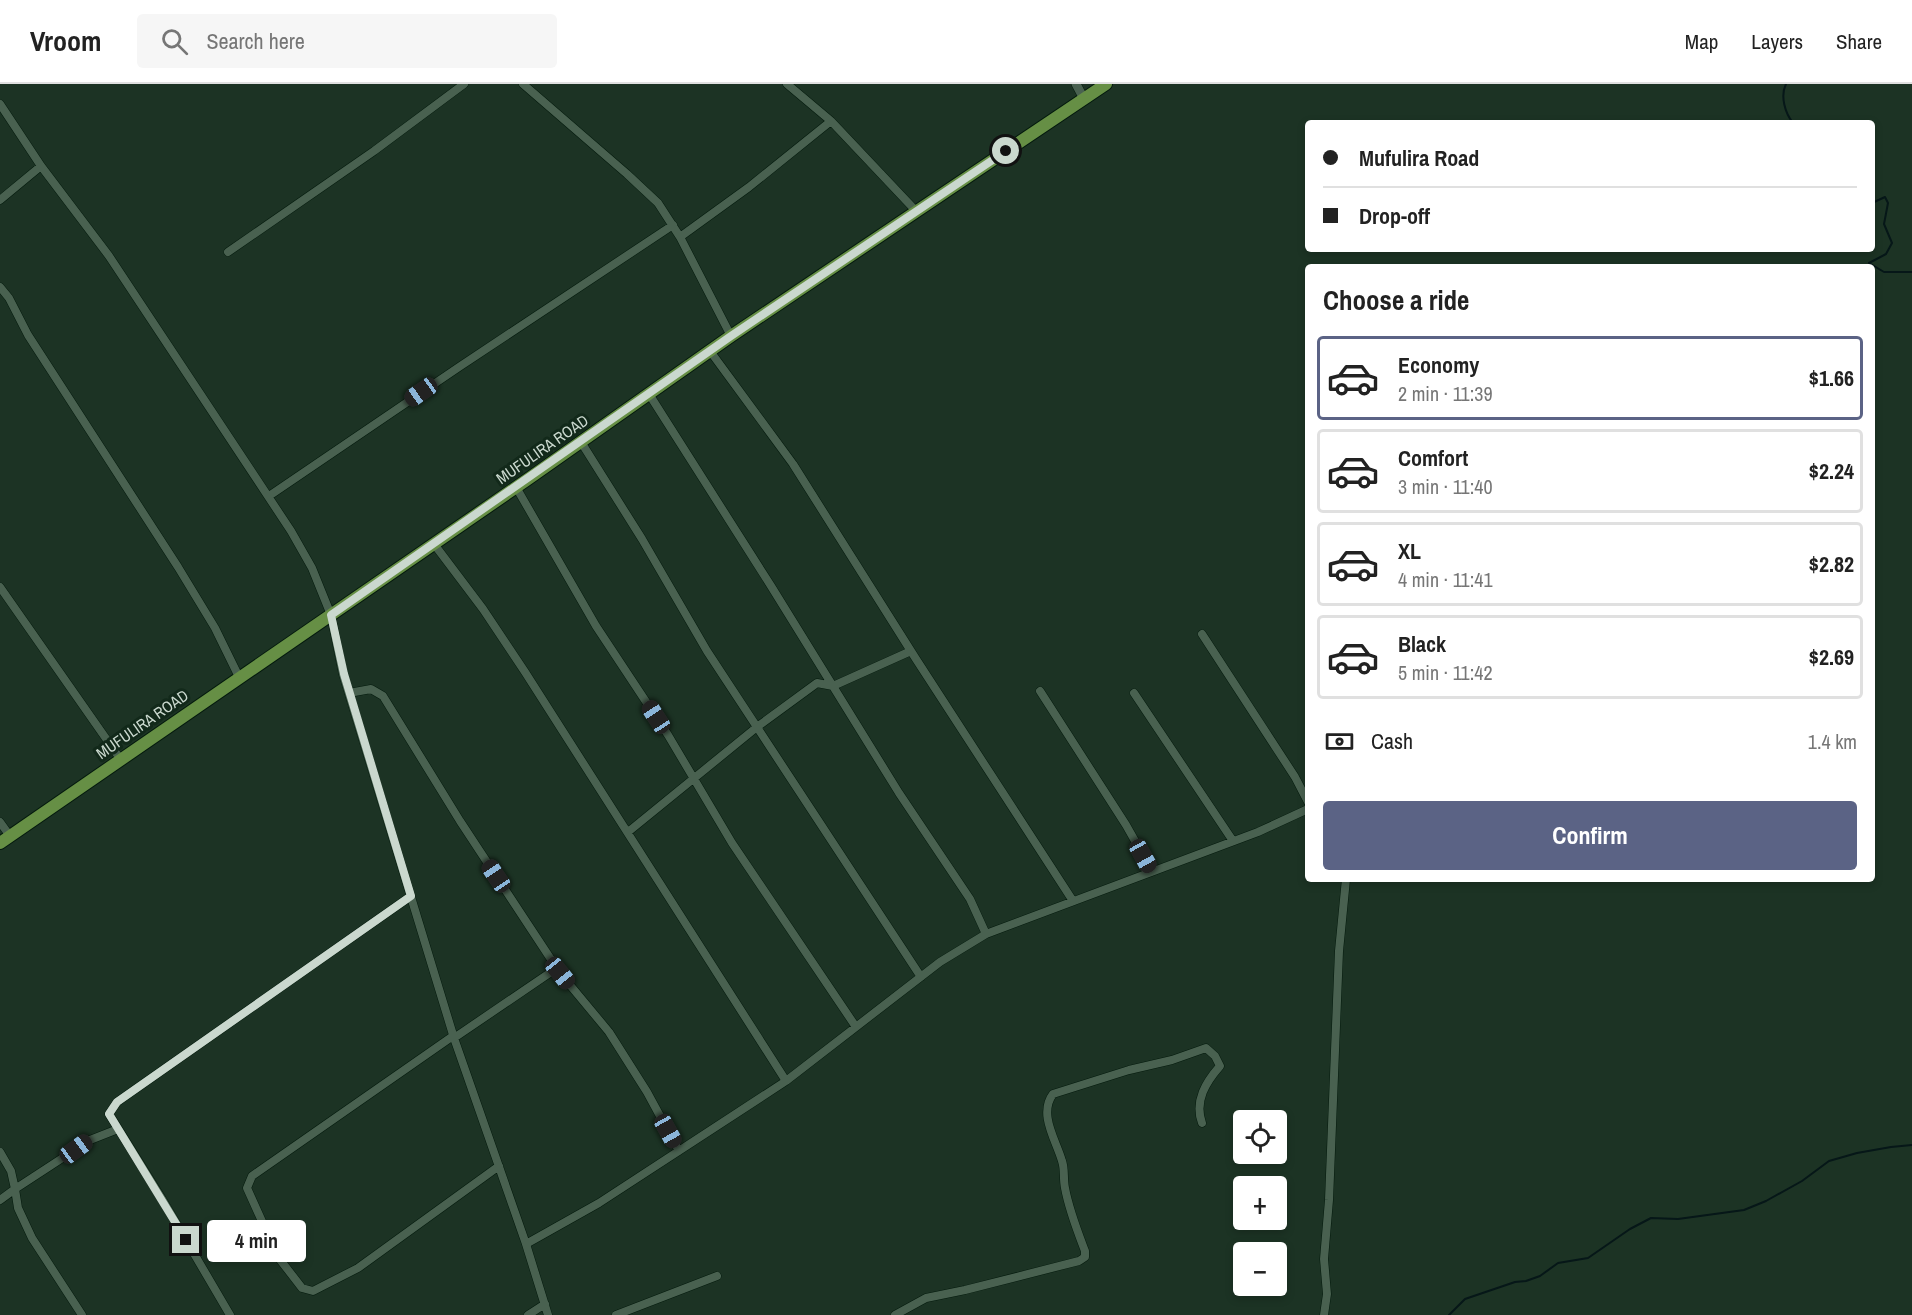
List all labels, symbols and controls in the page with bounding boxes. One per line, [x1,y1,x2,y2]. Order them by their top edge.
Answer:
search box [137,14,557,68]
text: Vroom [30,22,101,60]
icon: search [158,25,191,58]
text: Search here [206,26,305,56]
text: Map [1685,27,1718,56]
text: Layers [1751,27,1803,56]
text: Share [1836,27,1882,56]
route start [992,137,1019,164]
text: Mufulira Road [1359,143,1479,173]
text: Drop-off [1359,201,1430,231]
text: Choose a ride [1323,282,1469,318]
text: Economy [1398,350,1479,380]
icon: car [1326,351,1380,405]
text: $1.66 [1809,363,1854,393]
car [401,374,441,410]
text: 2 min · 11:39 [1398,380,1493,407]
street label: MUFULIRA ROAD [492,409,592,489]
text: Comfort [1398,443,1468,473]
icon: car [1326,444,1380,498]
text: $2.24 [1809,456,1854,486]
text: 3 min · 11:40 [1398,473,1493,500]
text: XL [1398,536,1421,566]
icon: car [1326,537,1380,591]
text: $2.82 [1809,549,1854,579]
text: 4 min · 11:41 [1398,566,1493,593]
text: Black [1398,629,1446,659]
icon: car [1326,630,1380,684]
text: $2.69 [1809,642,1854,672]
text: 5 min · 11:42 [1398,659,1493,686]
street label: MUFULIRA ROAD [92,684,192,764]
car [639,697,673,737]
icon: cash [1323,725,1356,758]
text: Cash [1371,726,1413,756]
text: 1.4 km [1808,728,1857,755]
button: Confirm [1323,801,1857,870]
car [1126,836,1160,876]
car [478,856,514,896]
car [542,953,578,993]
map controls [1233,1110,1287,1296]
button: locate [1233,1110,1287,1164]
car [651,1111,685,1151]
car [56,1131,96,1167]
button: + [1233,1176,1287,1230]
callout: 4 min [207,1219,306,1261]
route end [172,1226,199,1253]
text: 4 min [235,1227,278,1254]
button: − [1233,1242,1287,1296]

